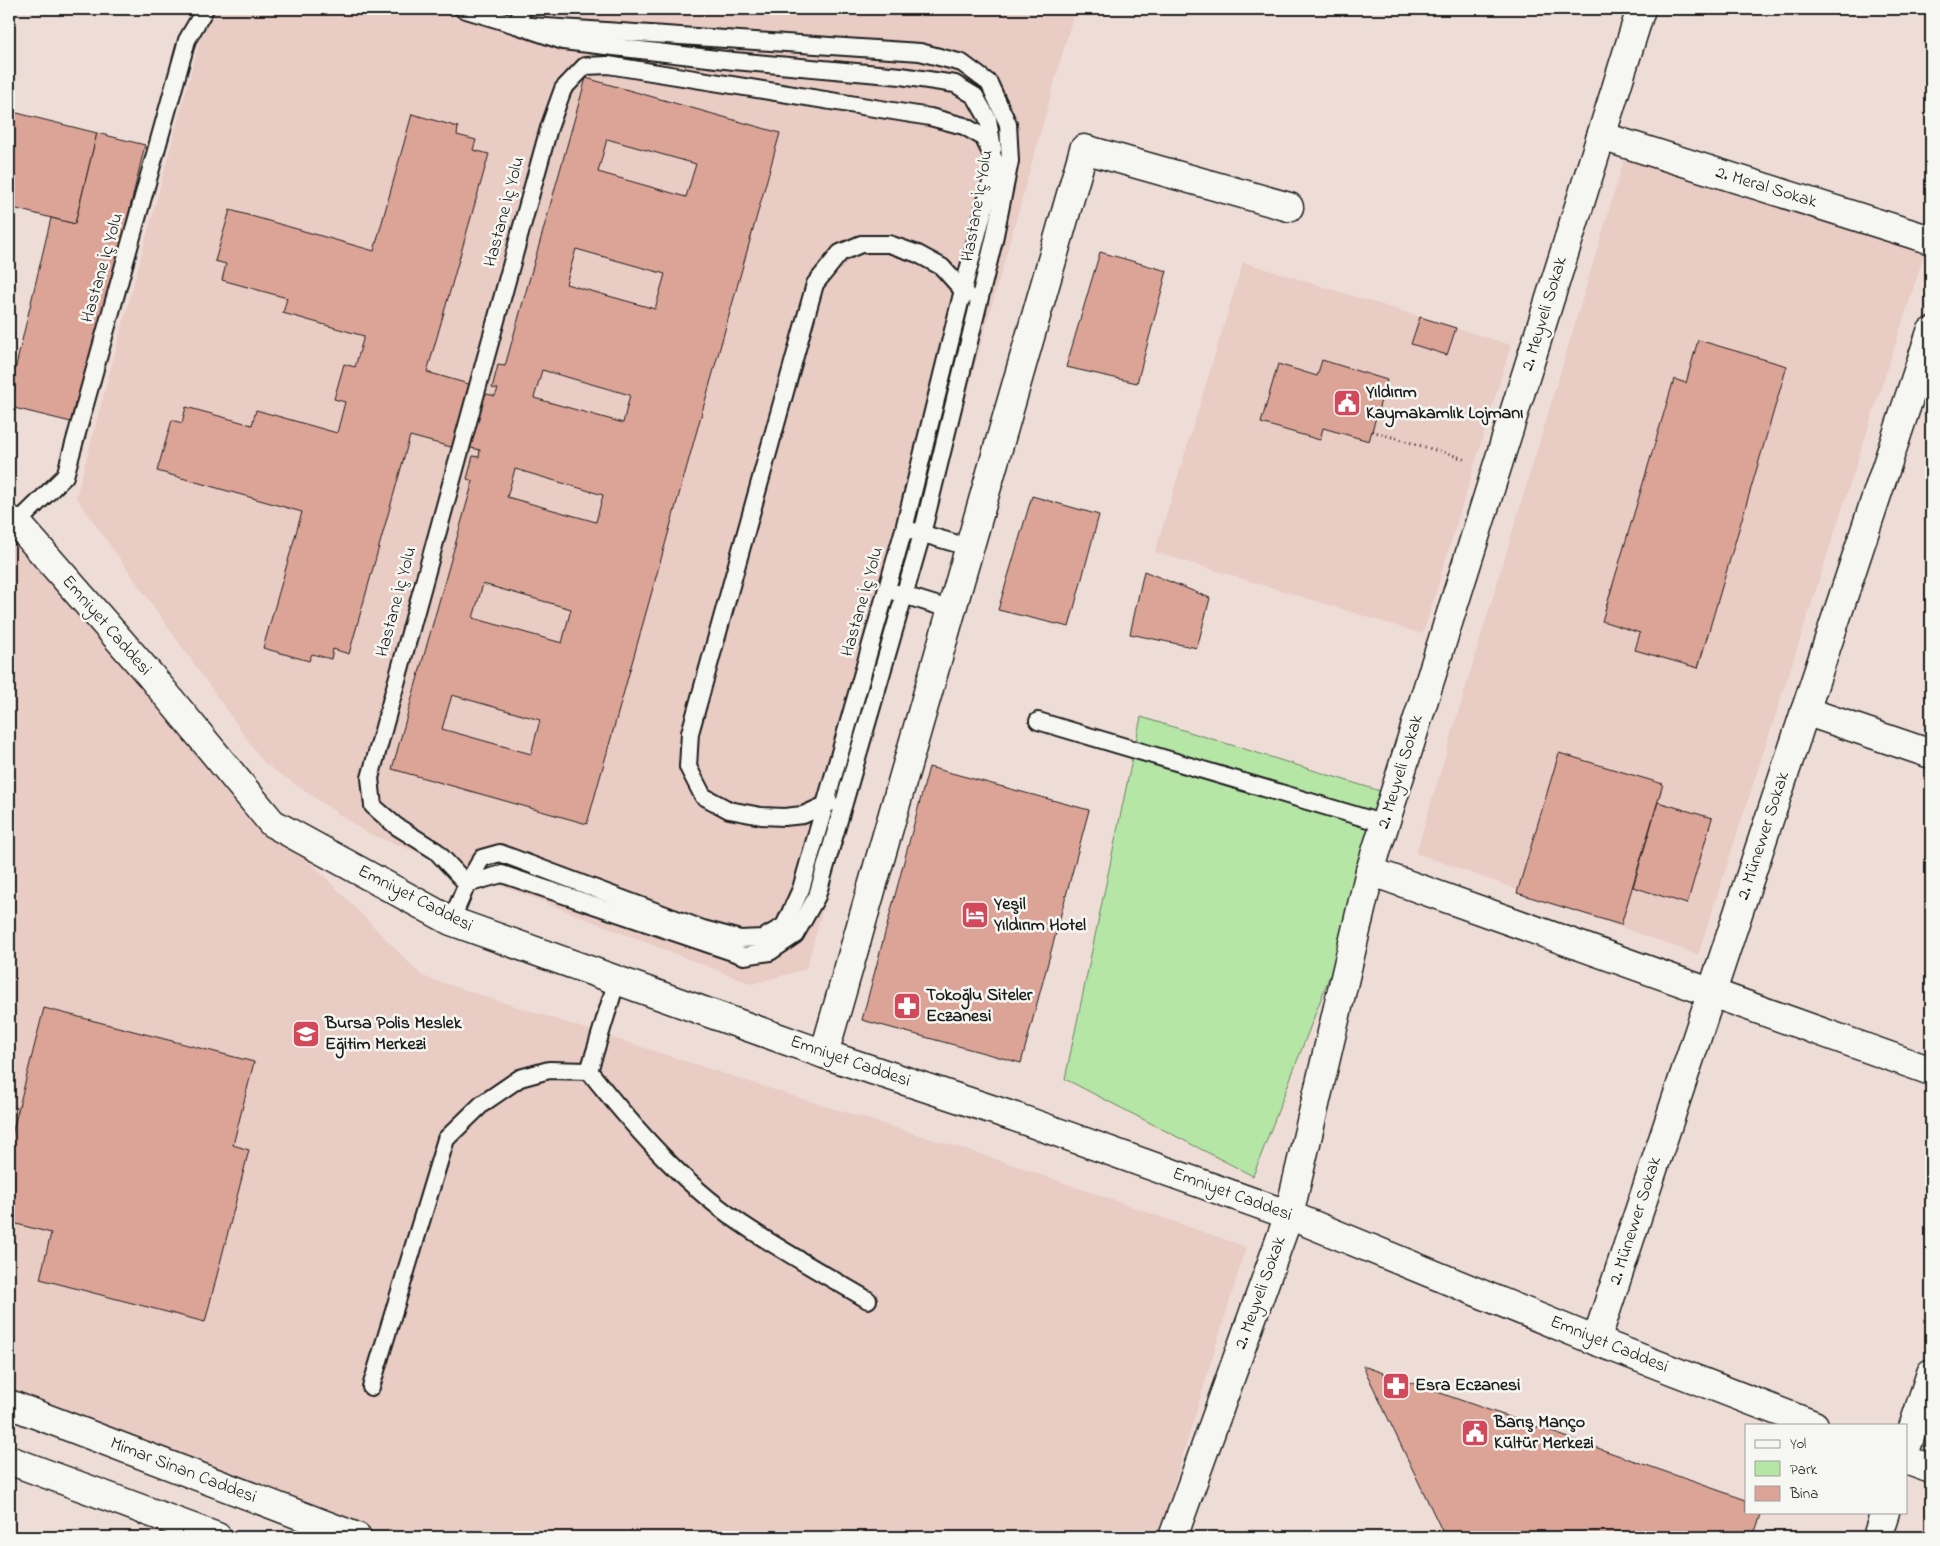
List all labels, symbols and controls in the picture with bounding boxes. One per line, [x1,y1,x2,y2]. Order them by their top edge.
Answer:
street label: Hastane İç Yolu [955,148,1001,264]
street label: Hastane İç Yolu [478,154,532,270]
street label: 2. Meral Sokak [1712,160,1820,216]
street label: Hastane İç Yolu [75,210,131,326]
street label: 2. Meyveli Sokak [1515,254,1575,374]
place label: Yıldırım Kaymakamlık Lojmanı [1365,380,1523,428]
public building icon: Yıldırım Kaymakamlık Lojmanı [1332,388,1362,418]
street label: Hastane İç Yolu [370,544,424,660]
street label: Hastane İç Yolu [835,544,891,660]
street label: Emniyet Caddesi [55,570,157,682]
street label: 2. Meyveli Sokak [1371,712,1431,832]
street label: 2. Münevver Sokak [1731,768,1797,904]
street label: Emniyet Caddesi [353,859,477,939]
place label: Yeşil Yıldırım Hotel [993,892,1086,939]
hotel icon: Yeşil Yıldırım Hotel [960,900,990,930]
place label: Tokoğlu Siteler Eczanesi [926,983,1033,1030]
pharmacy icon: Tokoğlu Siteler Eczanesi [892,991,922,1021]
place label: Bursa Polis Meslek Eğitim Merkezi [324,1011,463,1059]
school or university icon: Bursa Polis Meslek Eğitim Merkezi [291,1019,321,1049]
street label: Emniyet Caddesi [786,1029,914,1095]
street label: 2. Münevver Sokak [1603,1153,1669,1289]
street label: Emniyet Caddesi [1168,1161,1296,1229]
street label: 2. Meyveli Sokak [1229,1233,1293,1353]
street label: Emniyet Caddesi [1546,1309,1672,1381]
pharmacy icon: Esra Eczanesi [1381,1371,1411,1401]
place label: Esra Eczanesi [1415,1373,1520,1399]
place label: Barış Manço Kültür Merkezi [1493,1410,1594,1457]
public building icon: Barış Manço Kültür Merkezi [1460,1418,1490,1448]
legend [1745,1424,1908,1514]
street label: Mimar Sinan Caddesi [106,1431,260,1511]
text: Yol [1790,1433,1806,1455]
text: Park [1790,1459,1818,1481]
text: Bina [1789,1483,1818,1505]

